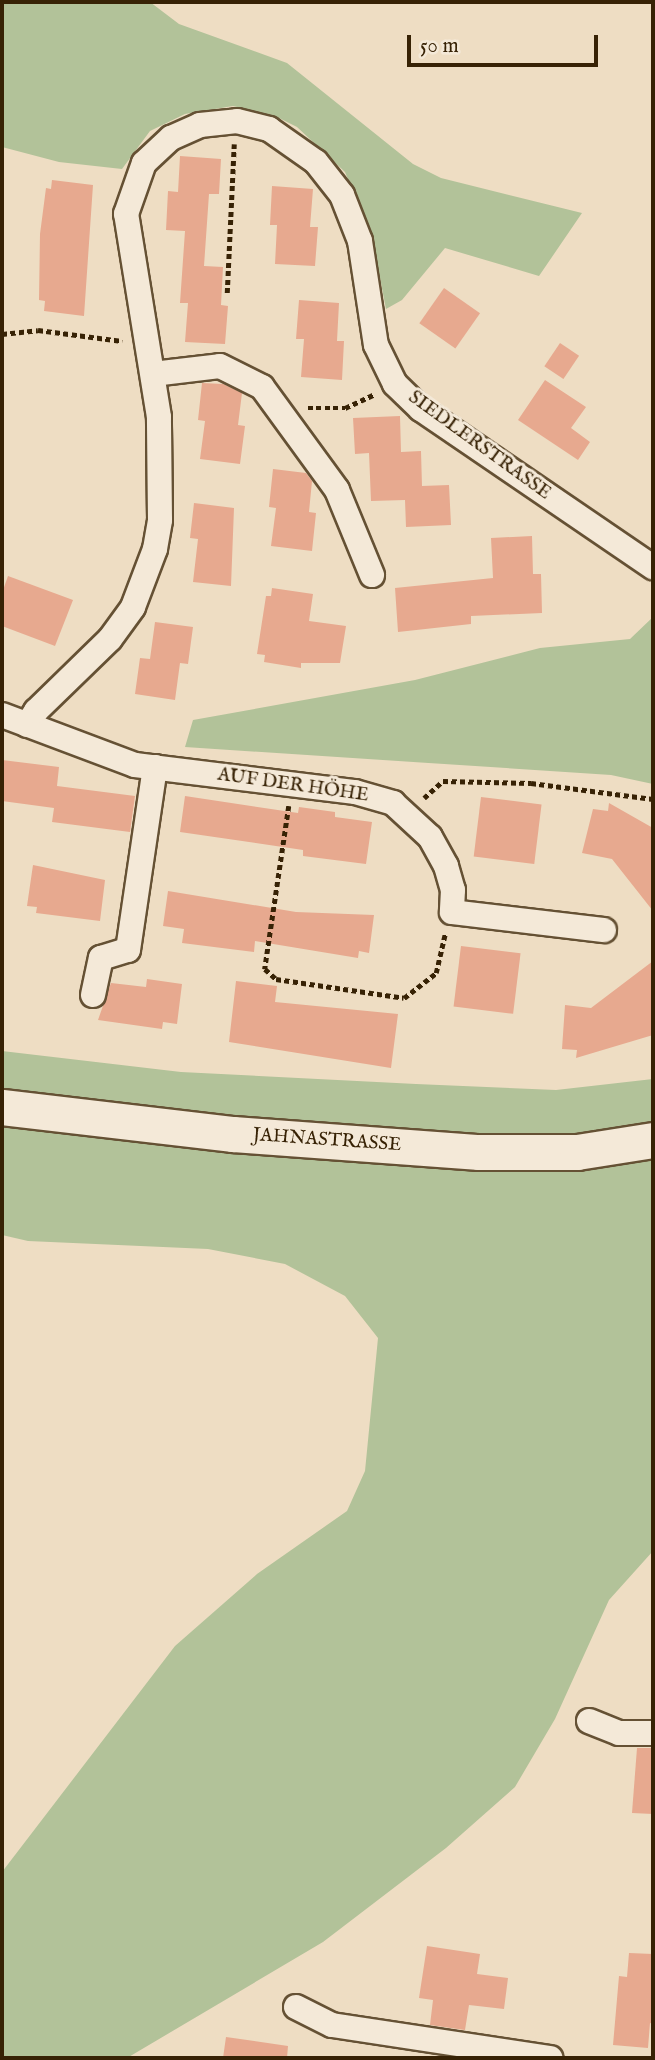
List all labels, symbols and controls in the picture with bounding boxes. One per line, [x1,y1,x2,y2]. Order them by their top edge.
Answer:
scale bar [410,21,601,65]
text: 50 m [420,33,459,60]
street label: SIEDLERSTRASSE [403,387,555,505]
street label: AUF DER HÖHE [216,764,370,808]
street label: JAHNASTRASSE [252,1124,402,1158]

